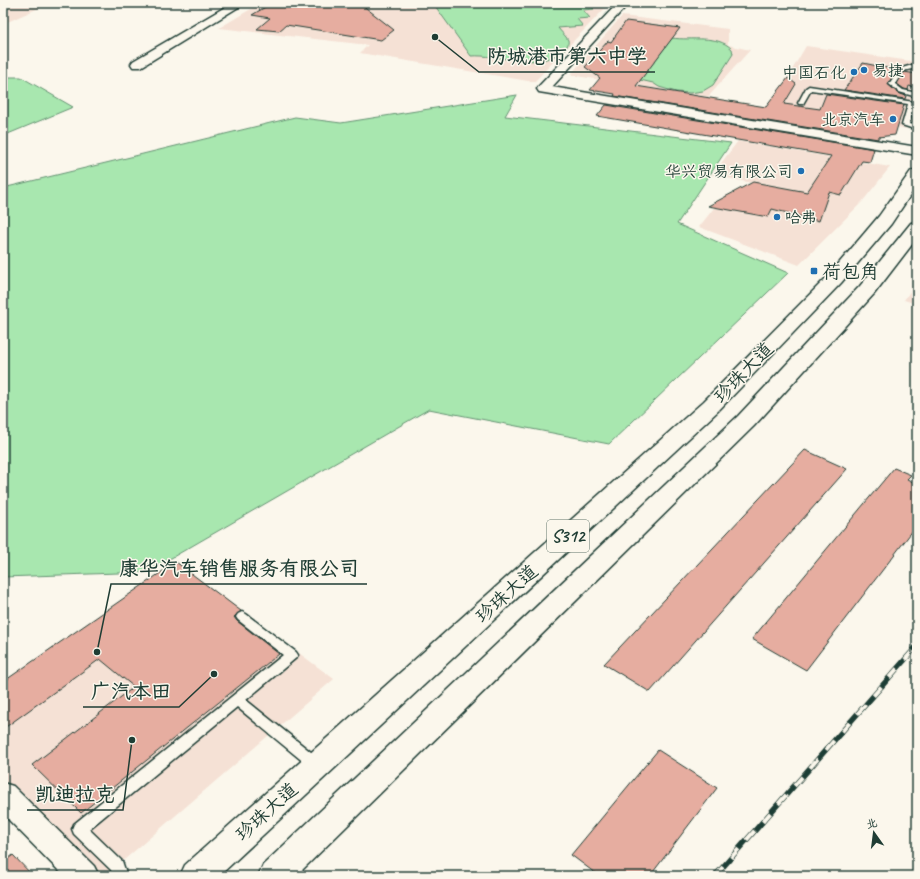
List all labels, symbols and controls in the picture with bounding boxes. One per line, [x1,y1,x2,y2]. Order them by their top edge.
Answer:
callout: 防城港市第六中学 [479,40,655,72]
text: 防城港市第六中学 [487,44,647,69]
place label: 易捷 [872,61,904,81]
place label: 中国石化 [782,63,846,83]
marker: 易捷 [859,65,869,75]
marker: 中国石化 [849,67,859,77]
place label: 北京汽车 [821,110,885,130]
marker: 北京汽车 [888,114,898,124]
place label: 华兴贸易有限公司 [665,162,793,182]
marker: 华兴贸易有限公司 [796,166,806,176]
place label: 哈弗 [785,208,817,228]
marker: 哈弗 [772,212,782,222]
place label: 荷包角 [822,260,879,284]
marker: 荷包角 [809,266,819,276]
street label: 珍珠大道 [709,337,779,408]
road number: S312 [547,520,589,552]
callout: 康华汽车销售服务有限公司 [111,552,367,584]
text: 康华汽车销售服务有限公司 [119,556,359,581]
street label: 珍珠大道 [470,559,543,628]
callout: 广汽本田 [83,675,179,707]
text: 广汽本田 [91,679,171,704]
street label: 珍珠大道 [230,777,303,846]
callout: 凯迪拉克 [27,778,123,810]
text: 凯迪拉克 [35,782,115,807]
north arrow [854,813,894,853]
text: 北 [865,815,879,831]

